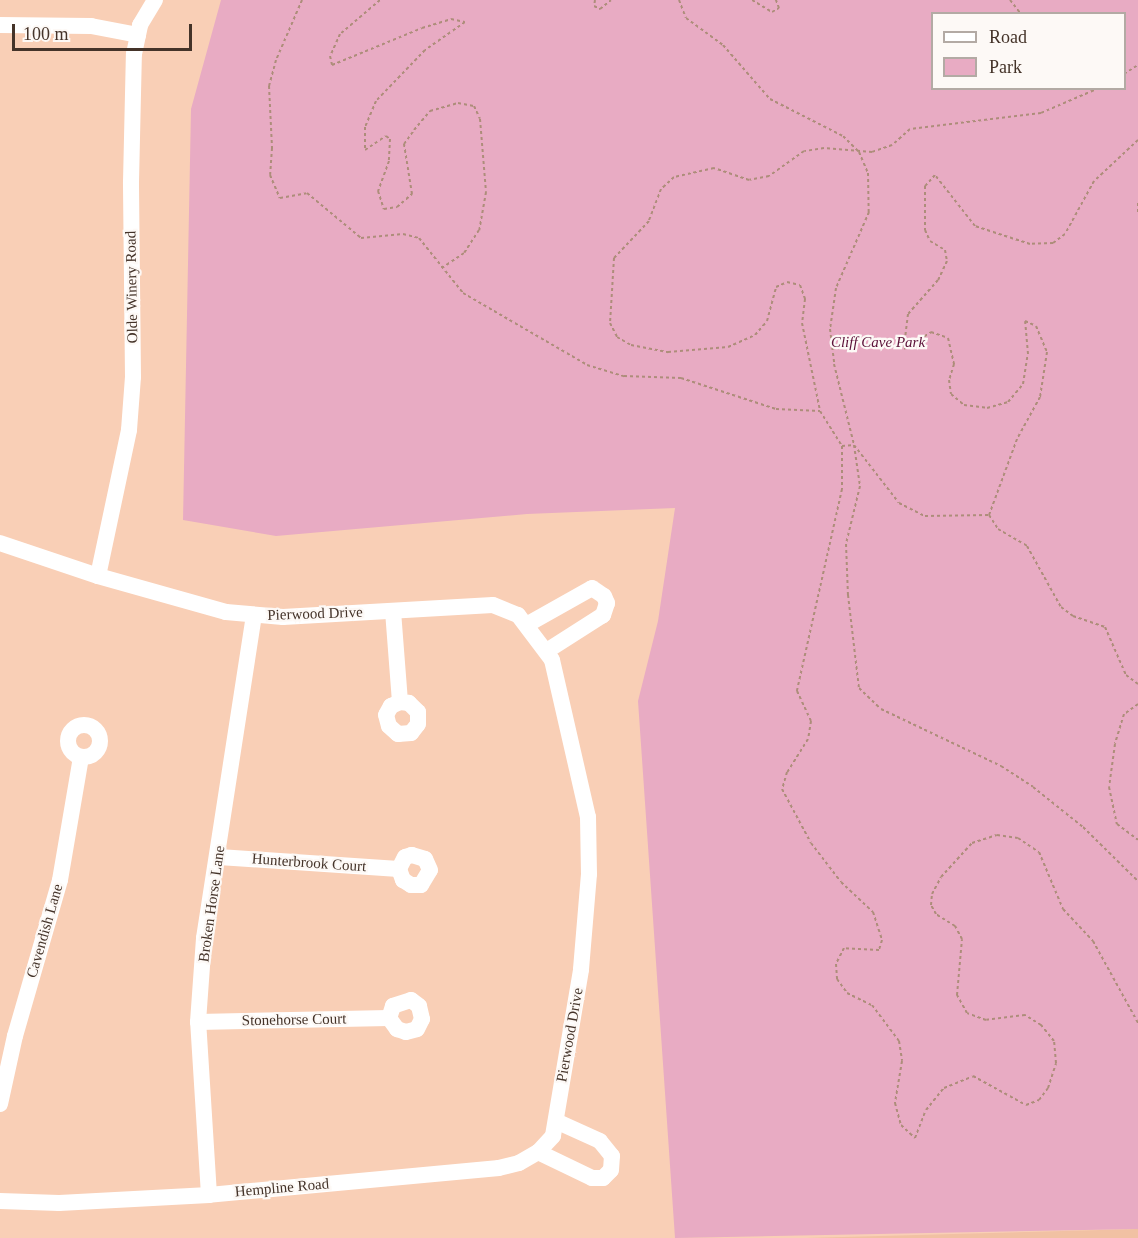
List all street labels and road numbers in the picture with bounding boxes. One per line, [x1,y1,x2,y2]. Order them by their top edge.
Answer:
street label: Olde Winery Road [122,231,142,343]
street label: Pierwood Drive [267,603,363,625]
street label: Broken Horse Lane [195,845,229,963]
street label: Hunterbrook Court [251,850,367,876]
street label: Cavendish Lane [23,882,67,980]
street label: Pierwood Drive [553,986,587,1084]
street label: Stonehorse Court [242,1010,346,1030]
street label: Hempline Road [234,1175,330,1201]

